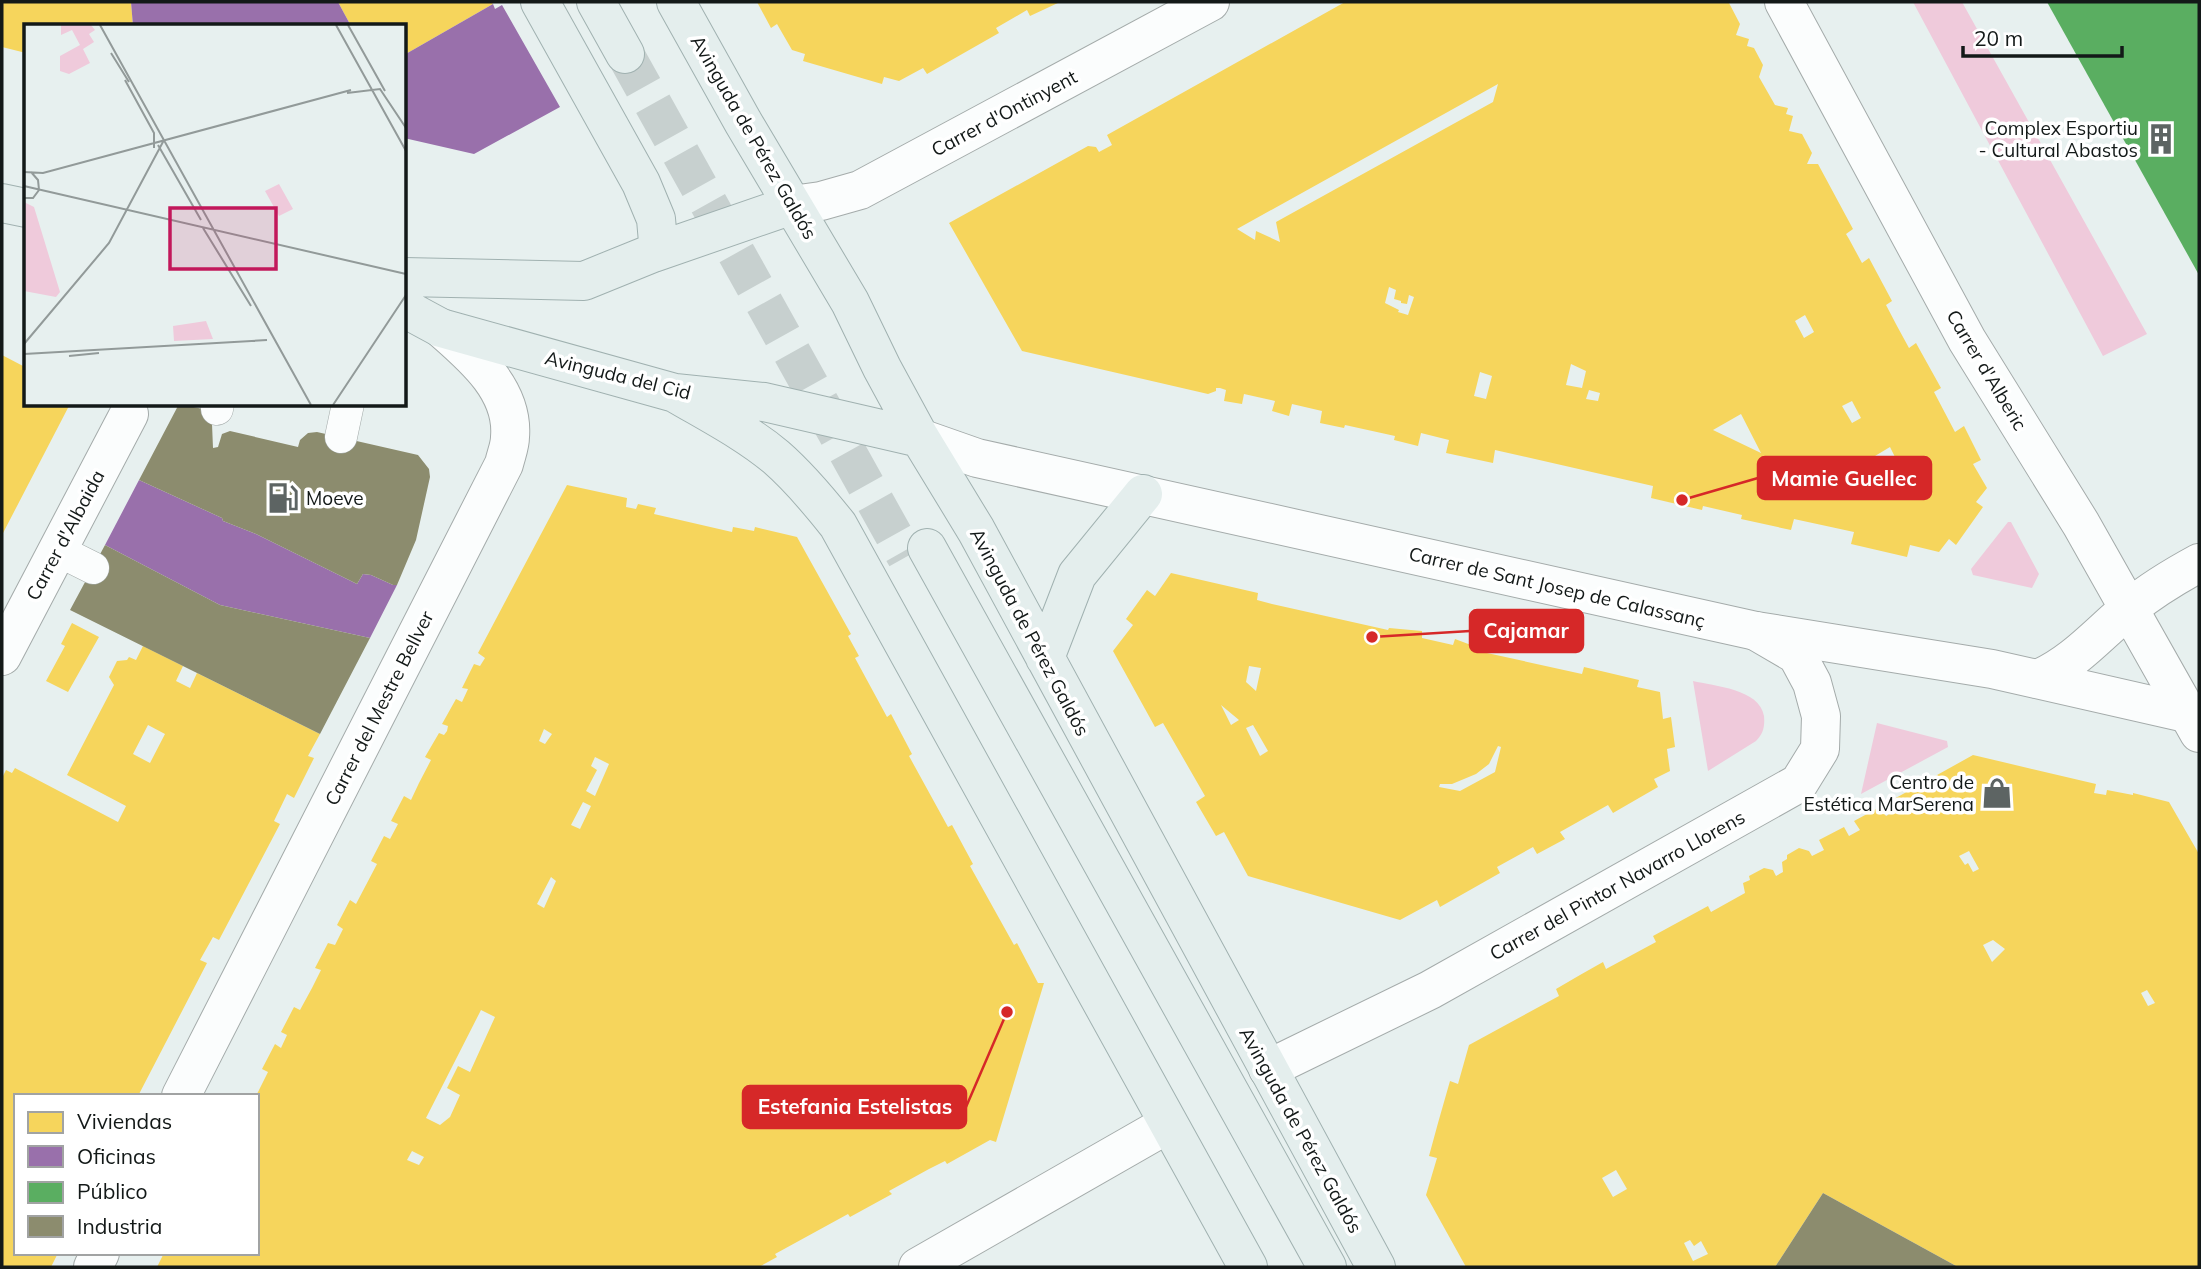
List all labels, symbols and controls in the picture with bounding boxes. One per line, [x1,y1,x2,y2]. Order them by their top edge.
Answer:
scale bar [1963,14,2122,58]
inset map [24,24,406,406]
text: 20 m [1974,25,2023,51]
street label: Avinguda de Pérez Galdós [686,31,822,243]
street label: Carrer d'Ontinyent [927,64,1081,162]
place label: Complex Esportiu - Cultural Abastos [1978,116,2138,162]
building icon: Complex Esportiu - Cultural Abastos [2144,122,2178,156]
street label: Carrer d'Alberic [1942,305,2032,435]
street label: Avinguda del Cid [543,345,693,405]
callout: Mamie Guellec [1758,457,1931,499]
text: Mamie Guellec [1771,465,1917,491]
street label: Carrer d'Albaida [21,466,109,604]
fuel station icon: Moeve [266,481,300,515]
place label: Moeve [306,486,364,510]
street label: Avinguda de Pérez Galdós [965,524,1095,740]
street label: Carrer de Sant Josep de Calassanç [1407,541,1707,633]
street label: Carrer del Mestre Bellver [319,607,439,809]
callout: Cajamar [1470,610,1583,652]
text: Cajamar [1483,617,1570,643]
place label: Centro de Estética MarSerena [1803,770,1974,816]
shop icon: Centro de Estética MarSerena [1980,776,2014,810]
street label: Carrer del Pintor Navarro Llorens [1485,805,1749,965]
street label: Avinguda de Pérez Galdós [1234,1023,1368,1237]
callout: Estefania Estelistas [743,1086,966,1128]
text: Estefania Estelistas [758,1093,952,1119]
legend [14,1094,259,1255]
text: Viviendas [77,1108,172,1134]
text: Oficinas [77,1143,156,1169]
text: Público [77,1178,147,1204]
text: Industria [77,1213,162,1239]

